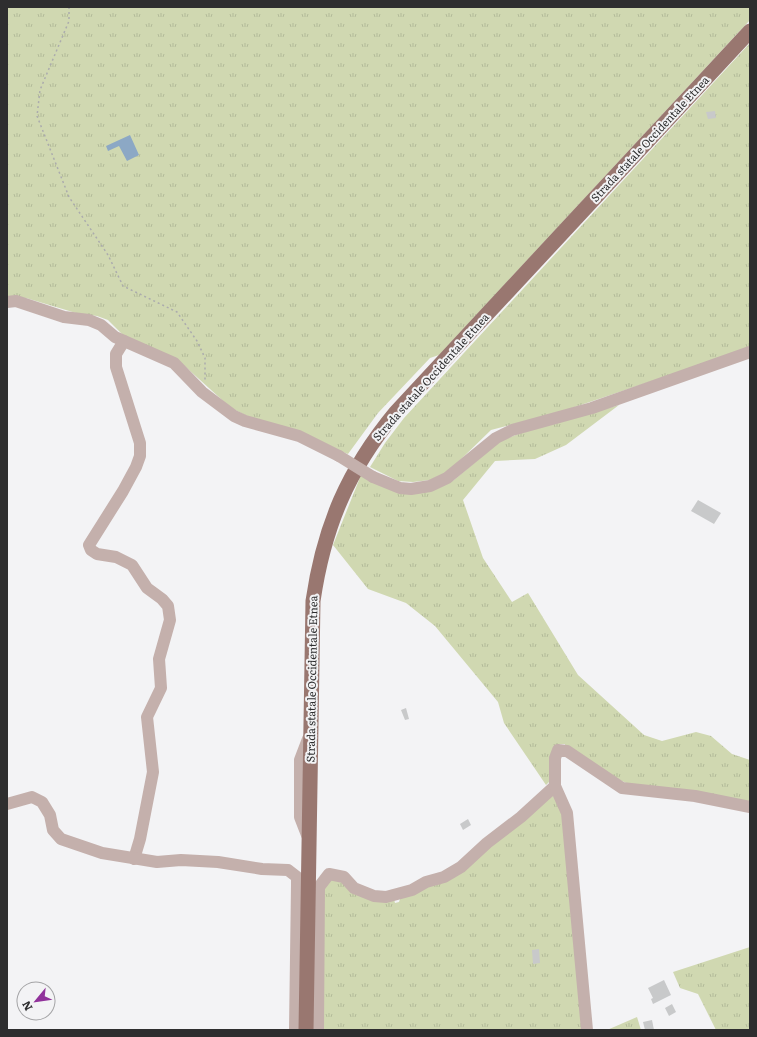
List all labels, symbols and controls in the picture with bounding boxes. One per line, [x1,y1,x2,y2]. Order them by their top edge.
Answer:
street label: Strada statale Occidentale Etnea [586,72,712,205]
street label: Strada statale Occidentale Etnea [368,309,492,444]
street label: Strada statale Occidentale Etnea [302,595,320,763]
north arrow [16,981,56,1021]
text: N [17,998,36,1014]

